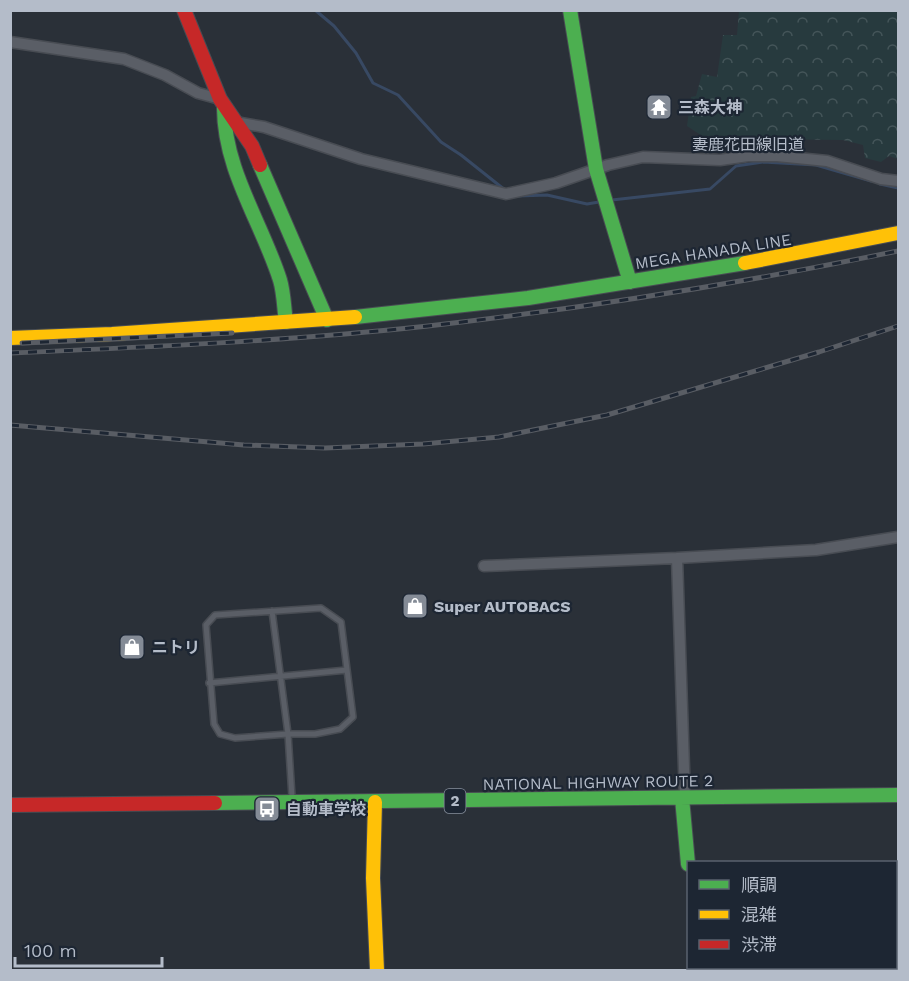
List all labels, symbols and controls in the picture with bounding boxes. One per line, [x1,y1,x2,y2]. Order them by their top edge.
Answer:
temple icon: 三森大神 [644,92,674,122]
place label: 三森大神 [678,98,742,117]
street label: 妻鹿花田線旧道 [692,135,804,154]
street label: MEGA HANADA LINE [634,230,793,273]
shop icon: Super AUTOBACS [400,591,430,621]
place label: Super AUTOBACS [434,597,570,616]
shop icon: ニトリ [117,632,147,662]
place label: ニトリ [152,638,200,657]
street label: NATIONAL HIGHWAY ROUTE 2 [483,771,713,794]
road number: 2 [444,789,466,813]
bus stop icon: 自動車学校 [252,794,282,824]
place label: 自動車学校 [286,800,366,819]
legend [687,861,897,969]
text: 順調 [741,874,777,895]
text: 混雑 [741,904,777,925]
scale bar [15,930,162,968]
text: 渋滞 [741,934,777,955]
text: 100 m [24,940,77,961]

